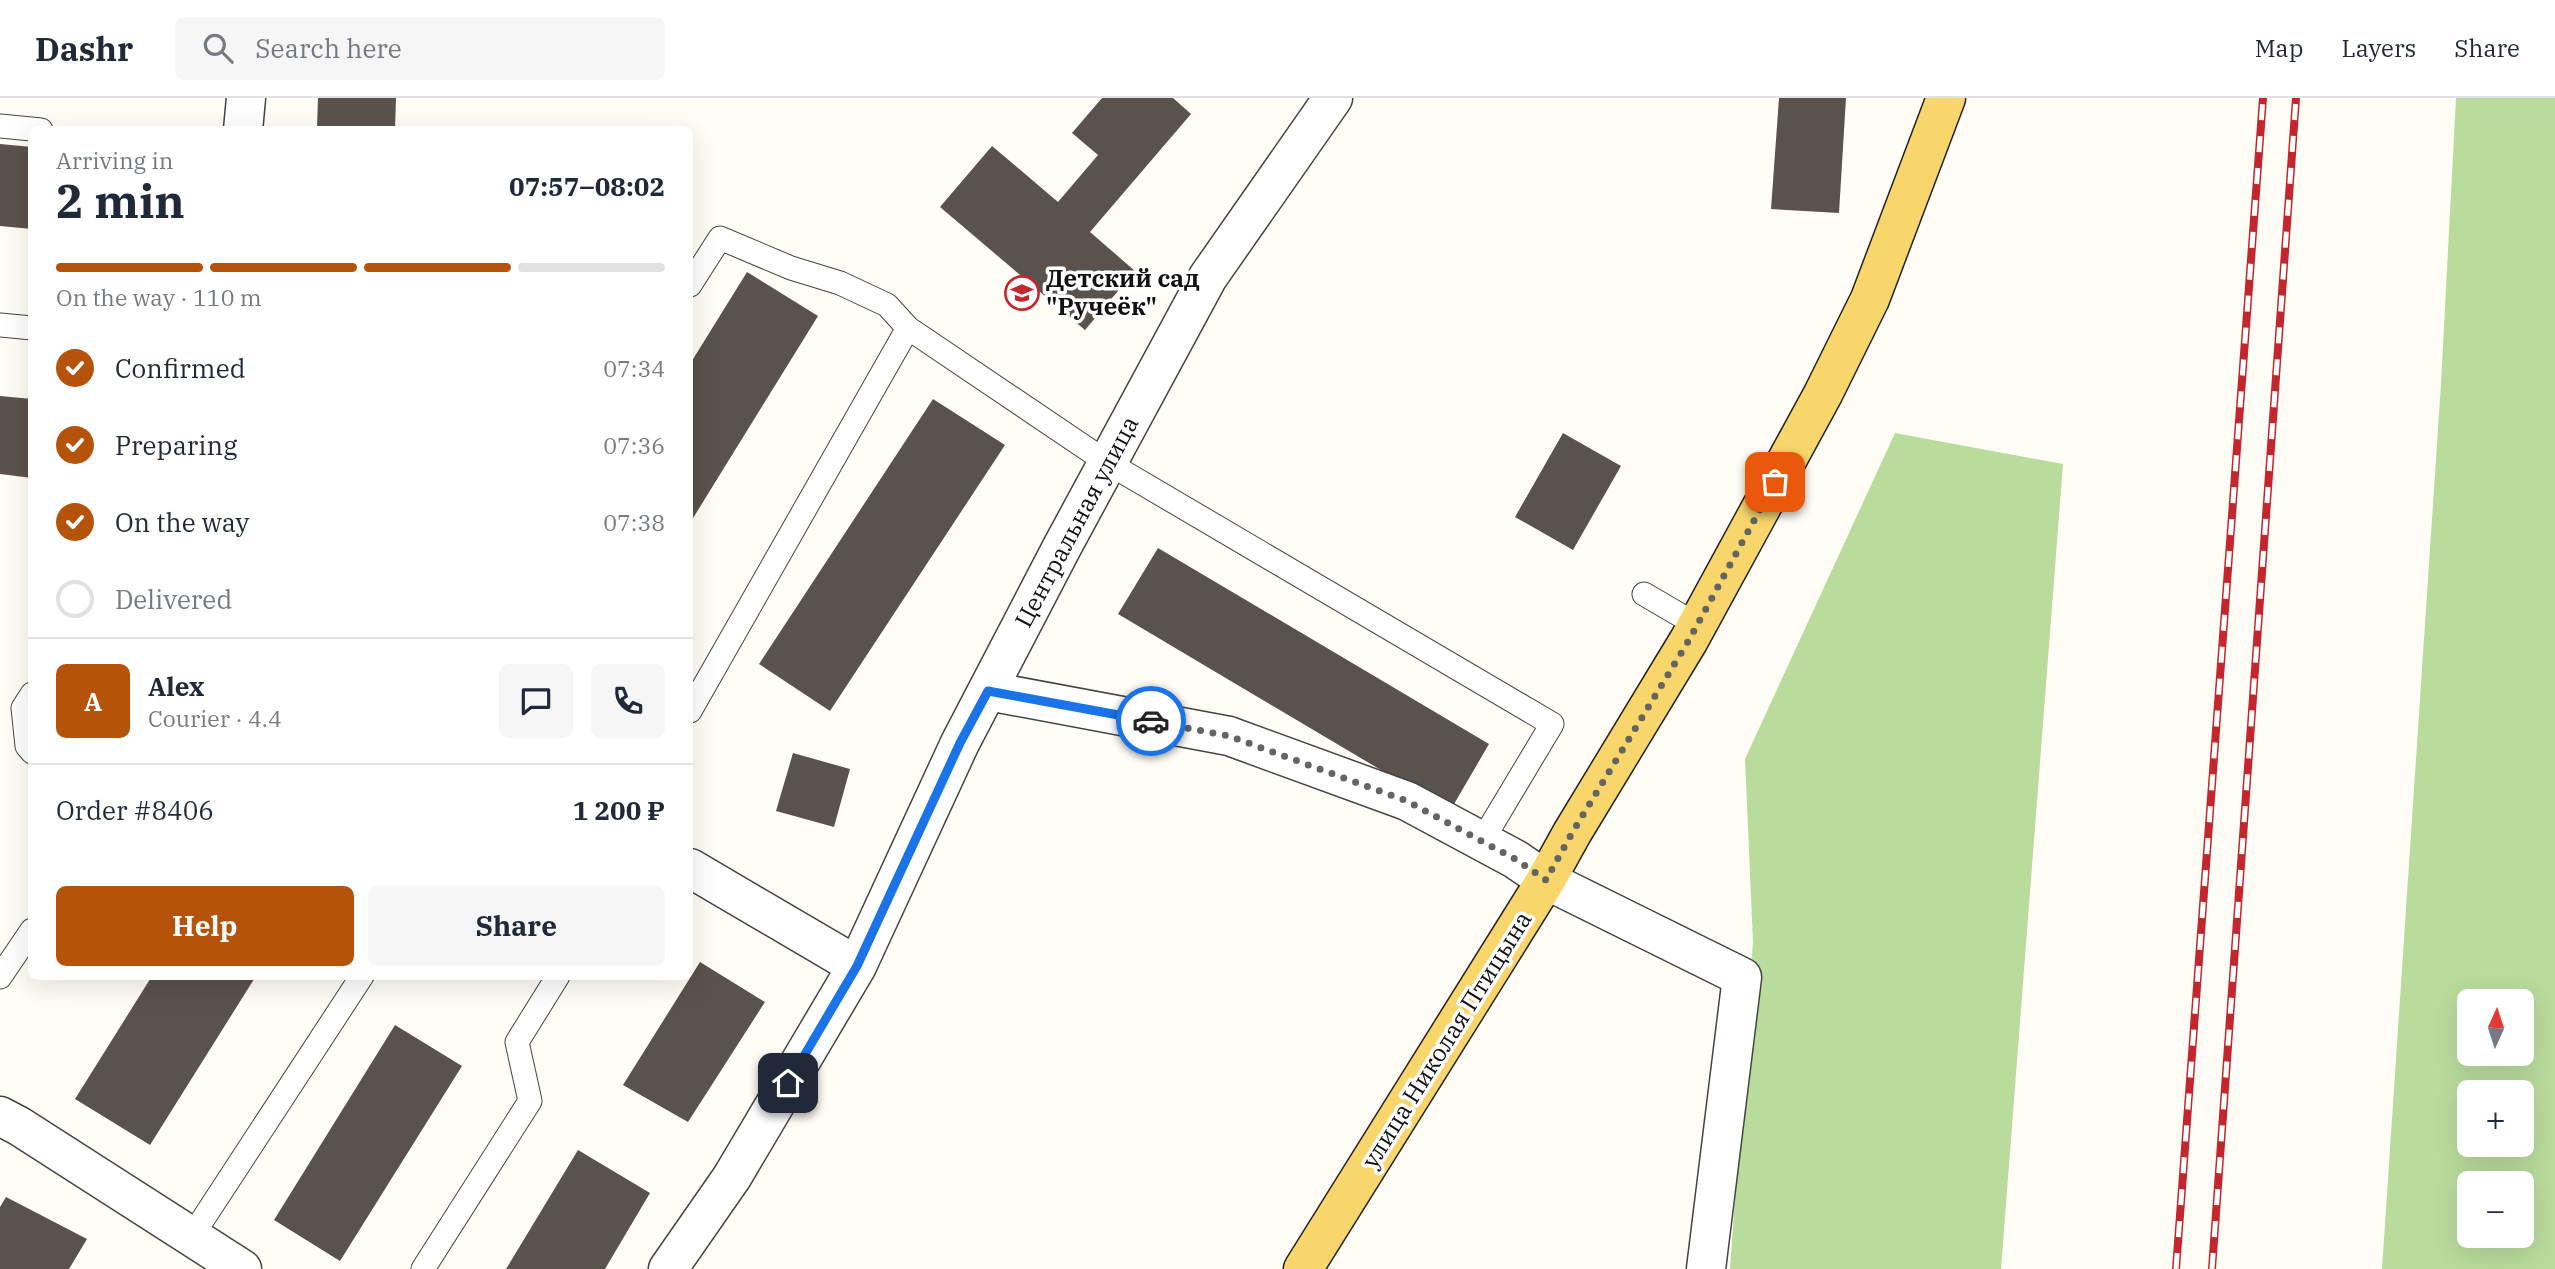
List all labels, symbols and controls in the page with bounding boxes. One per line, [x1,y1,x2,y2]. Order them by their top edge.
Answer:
search box [175,17,665,80]
text: Dashr [35,27,133,70]
icon: search [199,29,237,67]
text: Search here [255,31,402,65]
text: Map [2255,32,2303,64]
text: Layers [2341,32,2416,64]
text: Share [2454,32,2520,64]
text: Arriving in [56,145,173,175]
text: 07:57–08:02 [509,169,665,203]
text: 2 min [56,171,185,231]
place label: Детский сад "Ручеёк" [1046,262,1200,322]
school or university icon: Детский сад "Ручеёк" [1003,274,1041,312]
text: On the way · 110 m [56,282,262,312]
icon: check [56,349,94,387]
text: Confirmed [115,351,246,385]
text: 07:34 [603,353,665,383]
street label: Центральная улица [1007,410,1145,633]
icon: check [56,426,94,464]
text: Preparing [115,428,237,462]
text: 07:36 [603,430,665,460]
pin [1745,452,1805,512]
icon: bag [1756,463,1794,501]
icon: check [56,503,94,541]
text: On the way [115,505,249,539]
text: 07:38 [603,507,665,537]
text: Delivered [115,582,232,616]
button: chat [499,664,573,738]
button: phone [591,664,665,738]
text: Alex [148,669,204,703]
text: A [84,684,102,718]
courier [1116,686,1186,756]
icon: car [1132,702,1170,740]
text: Courier · 4.4 [148,703,282,733]
text: Order #8406 [56,793,214,827]
text: 1 200 ₽ [573,793,665,827]
button: Help [56,886,354,966]
button: Share [368,886,665,966]
street label: улица Николая Птицына [1354,905,1538,1174]
north arrow [2457,989,2534,1066]
map controls [2457,989,2534,1248]
pin [758,1053,818,1113]
icon: home [769,1064,807,1102]
button: + [2457,1080,2534,1157]
button: − [2457,1171,2534,1248]

